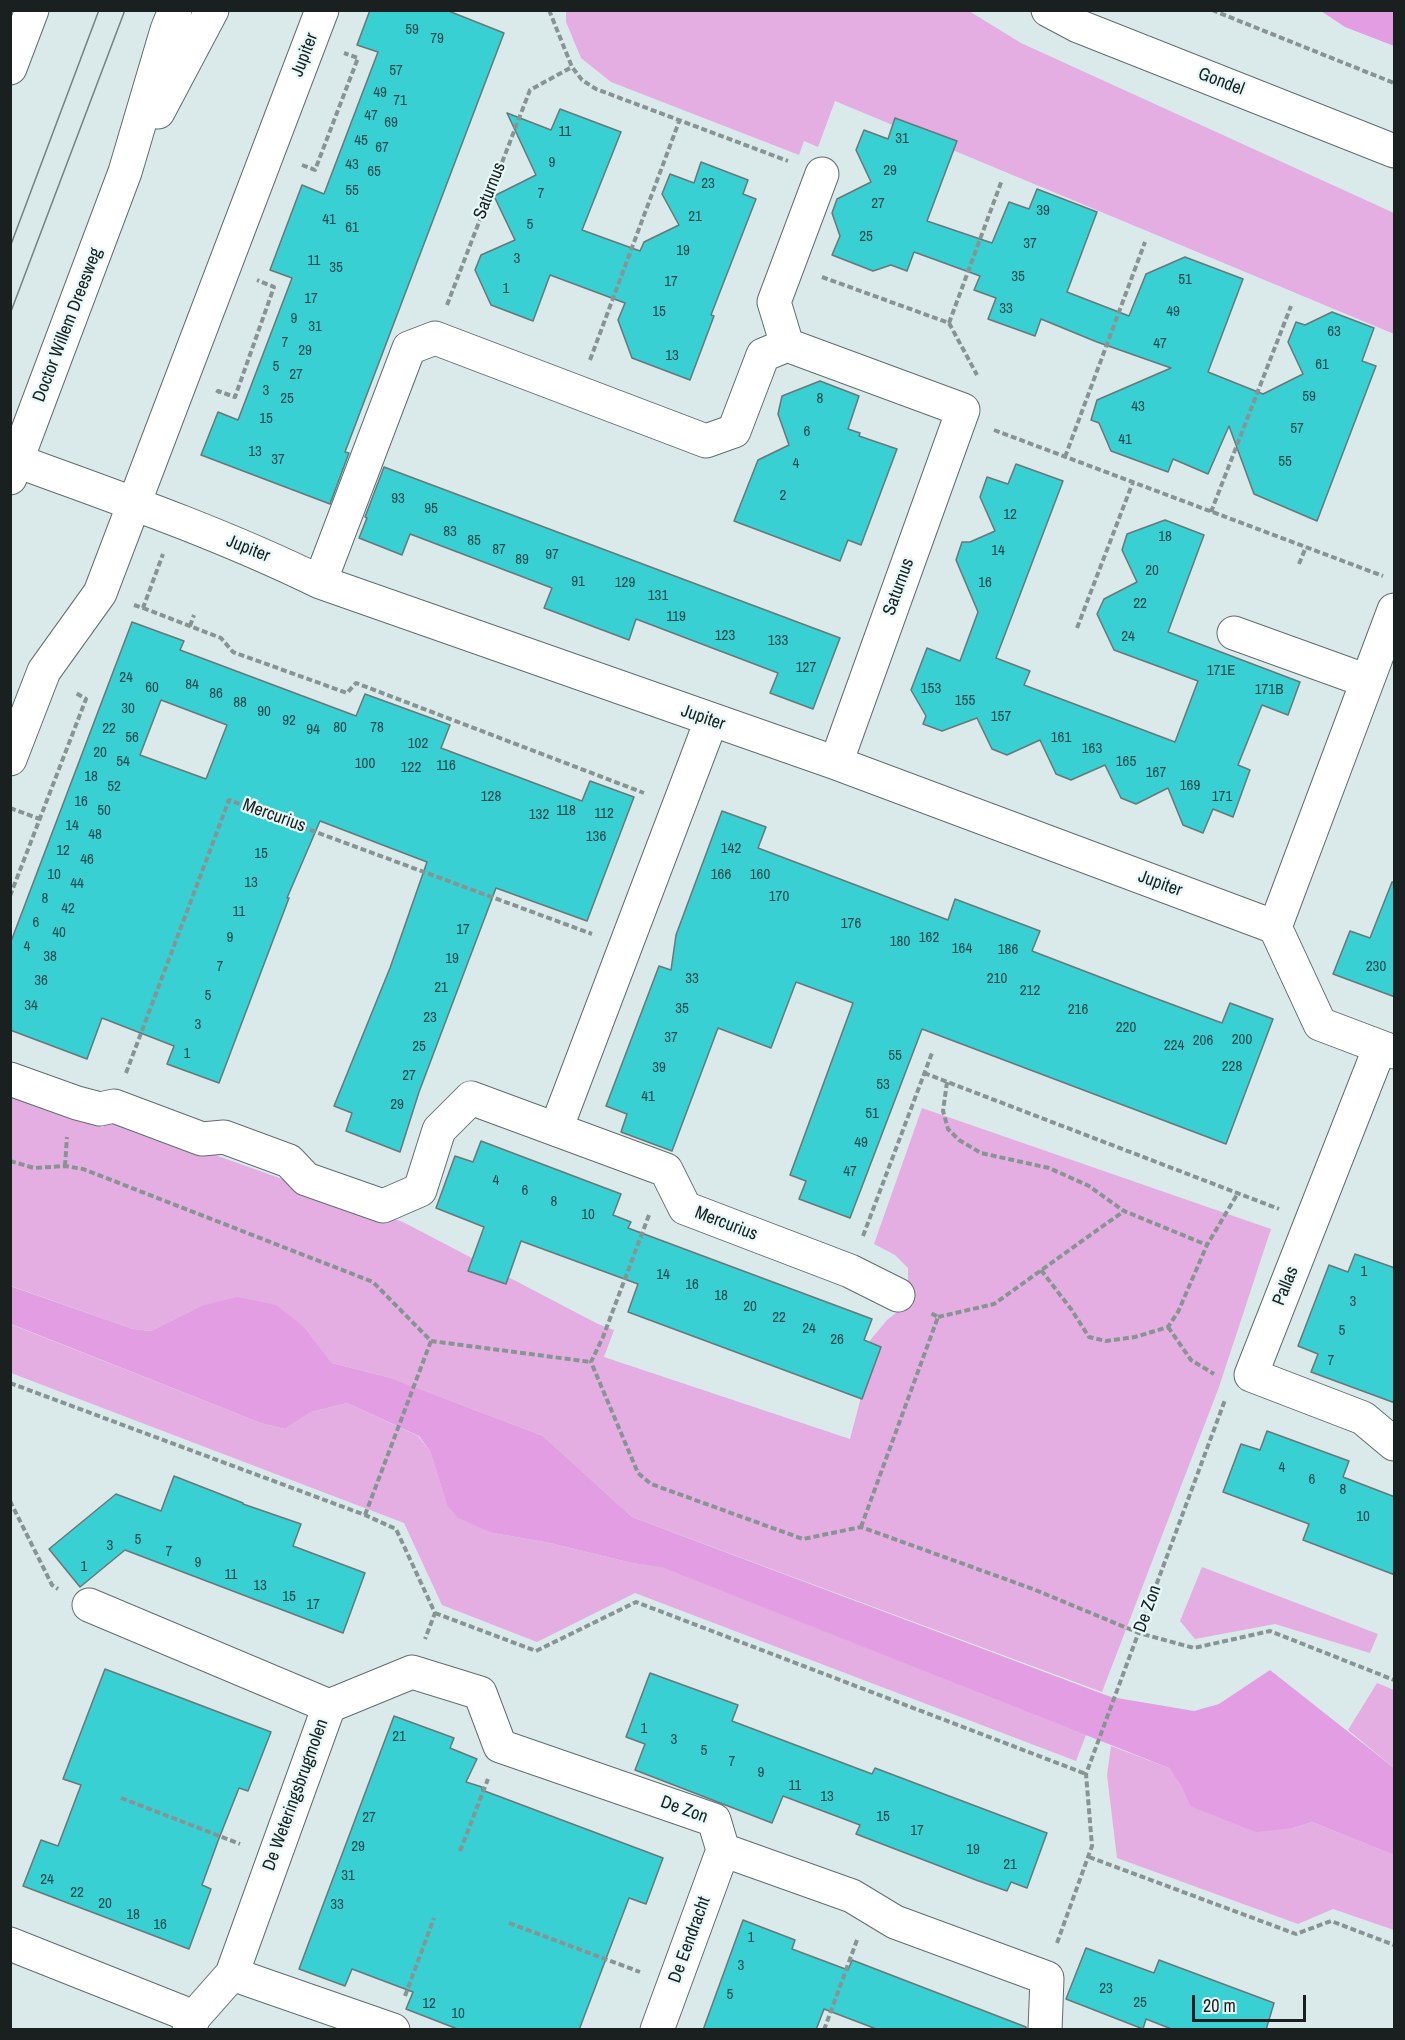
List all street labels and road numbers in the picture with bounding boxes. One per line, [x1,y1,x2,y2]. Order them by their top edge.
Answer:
street label: Jupiter [287,30,323,80]
street label: Gondel [1195,63,1247,101]
street label: Saturnus [469,160,511,222]
street label: Doctor Willem Dreesweg [29,245,107,405]
street label: Jupiter [223,531,273,567]
street label: Saturnus [879,556,919,618]
street label: Jupiter [678,700,728,736]
street label: Mercurius [239,795,309,837]
street label: Jupiter [1135,866,1185,902]
street label: Mercurius [692,1202,760,1246]
street label: Pallas [1268,1263,1304,1309]
street label: De Zon [1130,1583,1166,1635]
street label: De Weteringsbrugmolen [259,1716,333,1874]
street label: De Zon [658,1792,710,1828]
street label: De Eendracht [664,1894,716,1986]

